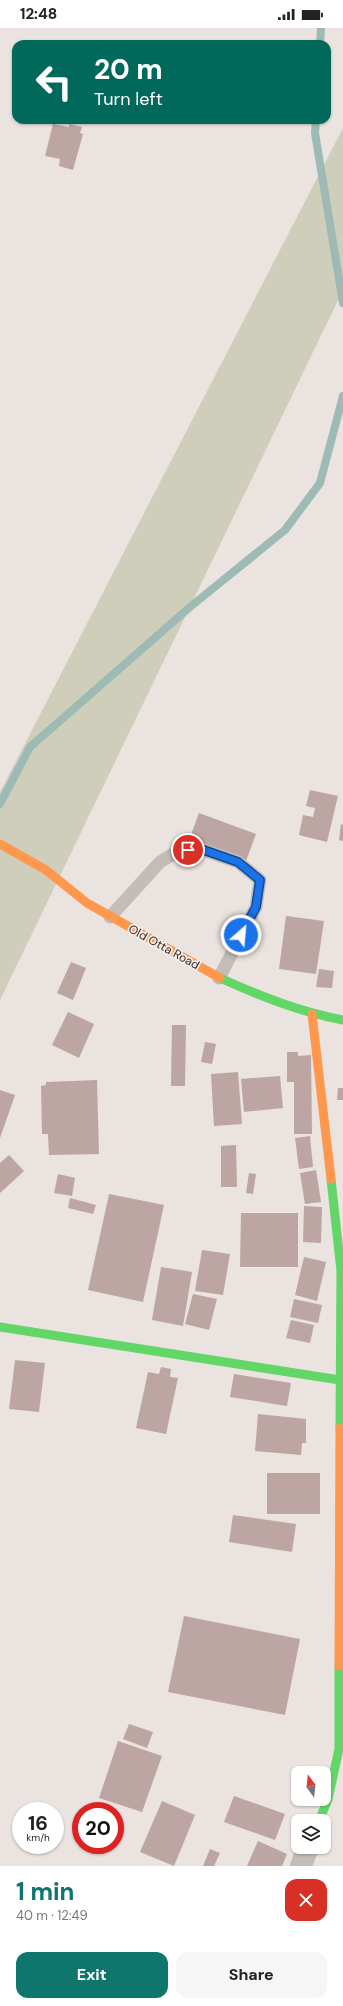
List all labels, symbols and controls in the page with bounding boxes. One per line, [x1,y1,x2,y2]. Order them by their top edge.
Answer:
text: 12:48 [20,4,57,24]
text: 20 m [94,51,163,88]
icon: left [28,56,80,108]
text: Turn left [94,87,163,111]
pin [171,833,205,867]
icon: arrive [177,839,199,861]
position arrow [220,914,262,956]
street label: Old Otta Road [126,921,202,973]
north arrow [291,1766,331,1806]
map controls [291,1766,331,1854]
speed limit sign: 20 [72,1802,124,1854]
text: 16 [28,1810,48,1836]
button: layers [291,1814,331,1854]
text: km/h [26,1831,50,1844]
text: 1 min [16,1876,74,1907]
button: close [285,1879,327,1921]
text: 40 m · 12:49 [16,1907,88,1924]
button: Exit [16,1952,168,1998]
button: Share [176,1952,327,1998]

